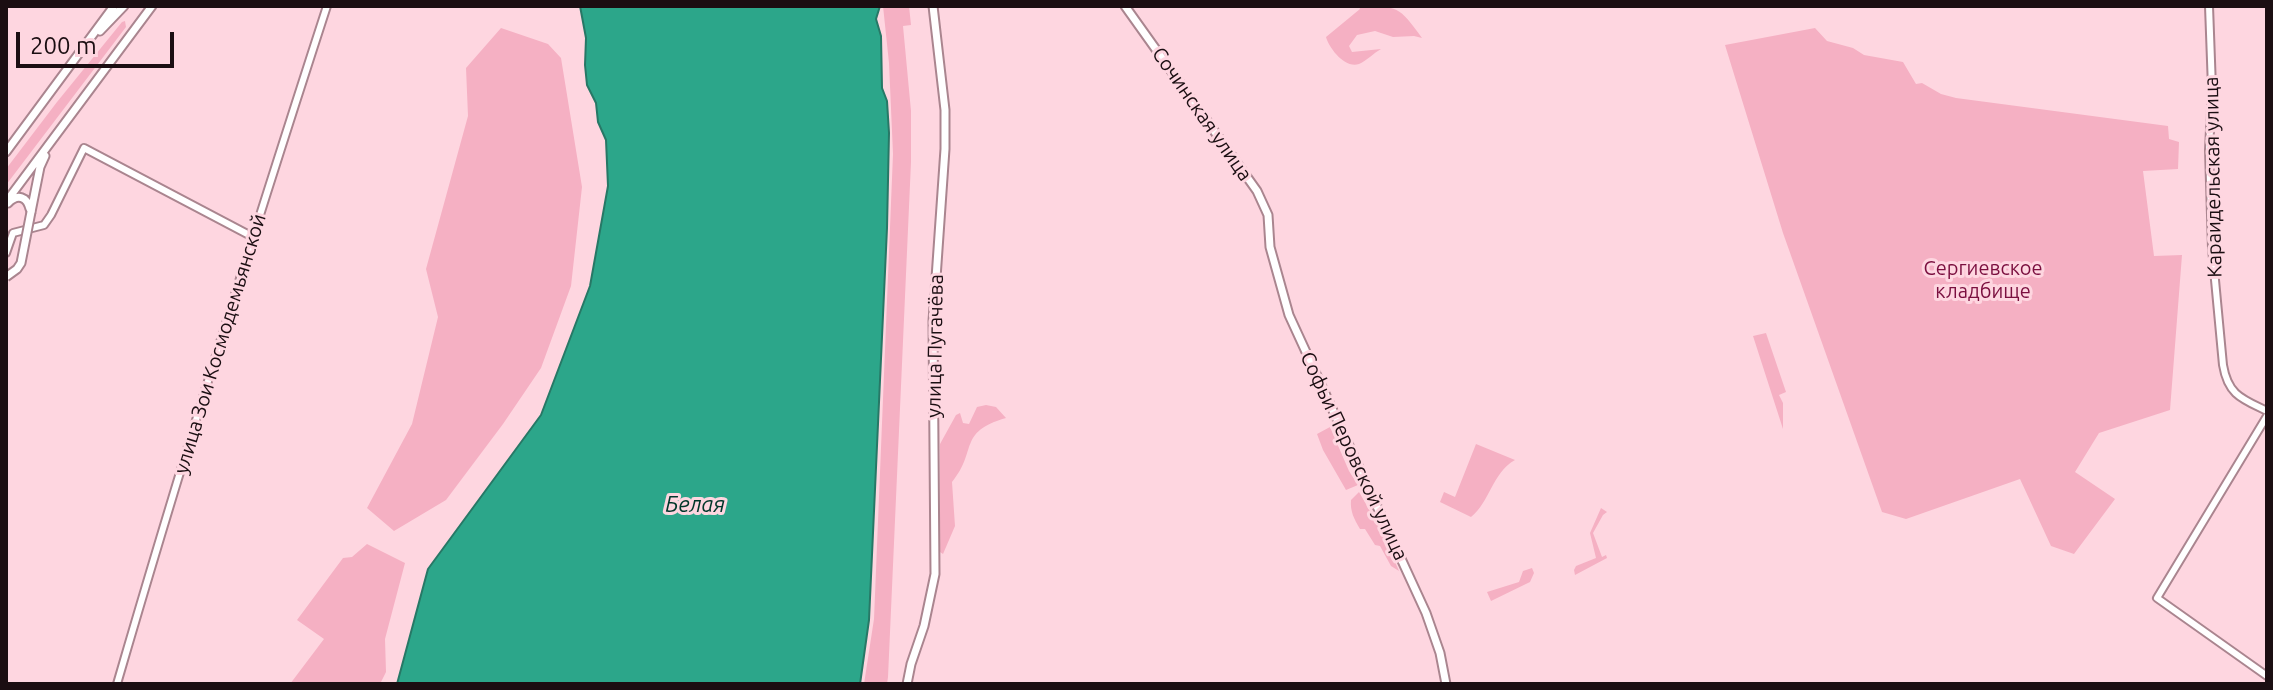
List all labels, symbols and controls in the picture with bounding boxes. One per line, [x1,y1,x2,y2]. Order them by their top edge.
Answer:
scale bar [20,16,178,66]
text: 200 m [30,32,97,59]
street label: Сочинская улица [1147,42,1257,186]
street label: Караидельская улица [2199,76,2227,278]
street label: улица Зои Космодемьянской [169,211,271,477]
park label: Сергиевское кладбище [1924,256,2042,303]
street label: улица Пугачёва [922,274,948,418]
street label: Софьи Перовской улица [1295,348,1413,564]
water label: Белая [665,492,725,518]

